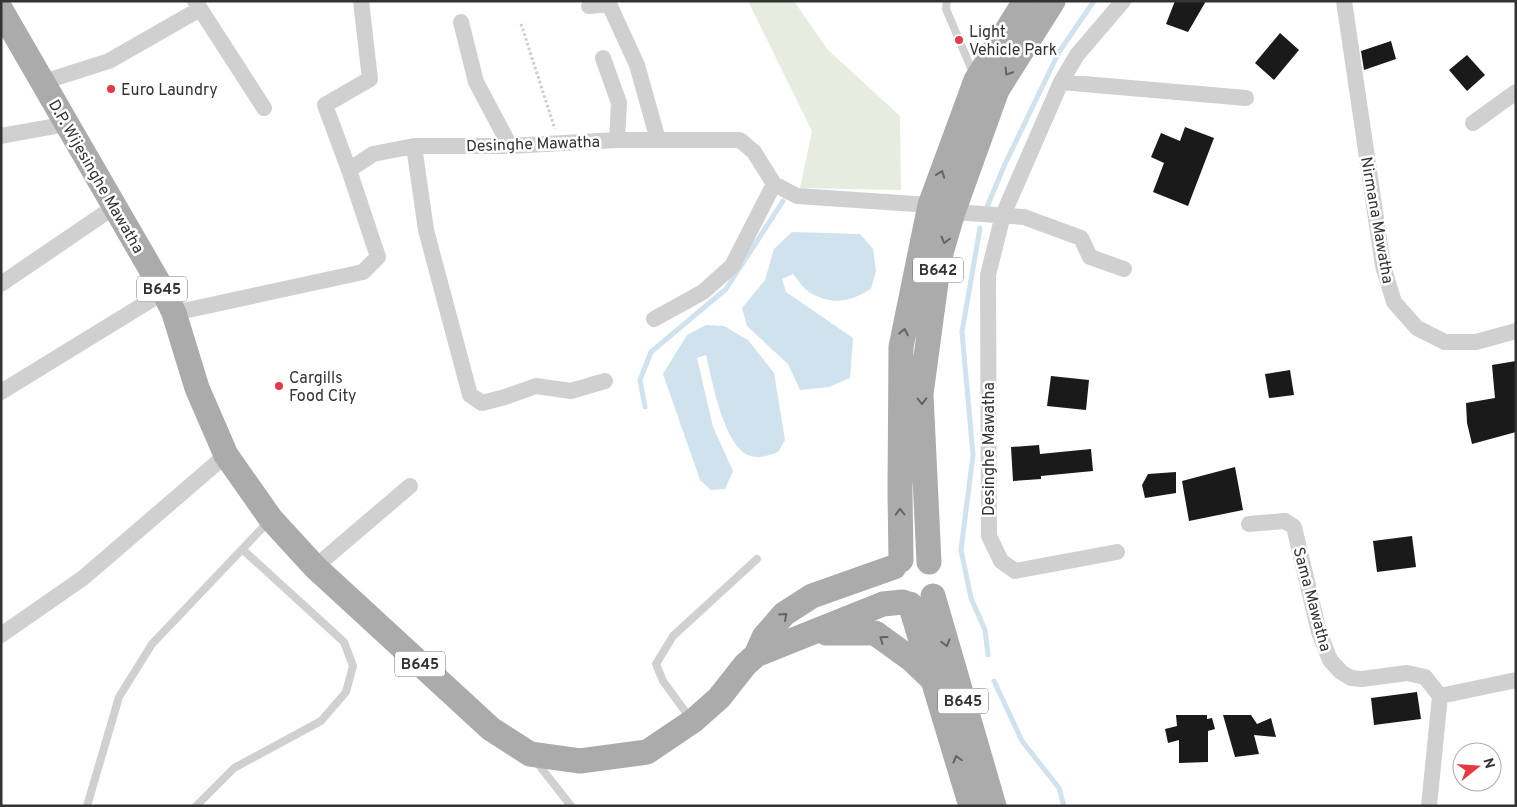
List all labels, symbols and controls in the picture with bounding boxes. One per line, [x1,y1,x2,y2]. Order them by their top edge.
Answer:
place label: Light Vehicle Park [969,23,1057,61]
marker: Light Vehicle Park [953,34,965,46]
one-way arrow [1005,67,1015,76]
place label: Euro Laundry [121,81,218,101]
marker: Euro Laundry [105,83,117,95]
street label: D.P. Wijesinghe Mawatha [43,97,147,257]
street label: Desinghe Mawatha [466,133,600,157]
street label: Nirmana Mawatha [1355,155,1397,285]
one-way arrow [935,170,945,179]
one-way arrow [940,236,951,245]
road number: B642 [913,258,963,282]
road number: B645 [137,276,187,302]
one-way arrow [898,327,909,336]
place label: Cargills Food City [289,369,356,407]
marker: Cargills Food City [273,380,285,392]
street label: Desinghe Mawatha [980,382,1000,516]
one-way arrow [916,397,927,405]
one-way arrow [895,507,905,515]
street label: Sama Mawatha [1288,545,1335,654]
one-way arrow [779,612,788,621]
one-way arrow [879,636,889,645]
one-way arrow [941,638,951,647]
road number: B645 [395,652,445,676]
road number: B645 [938,688,988,714]
north arrow [1452,742,1502,792]
one-way arrow [953,755,963,764]
text: N [1478,756,1498,771]

